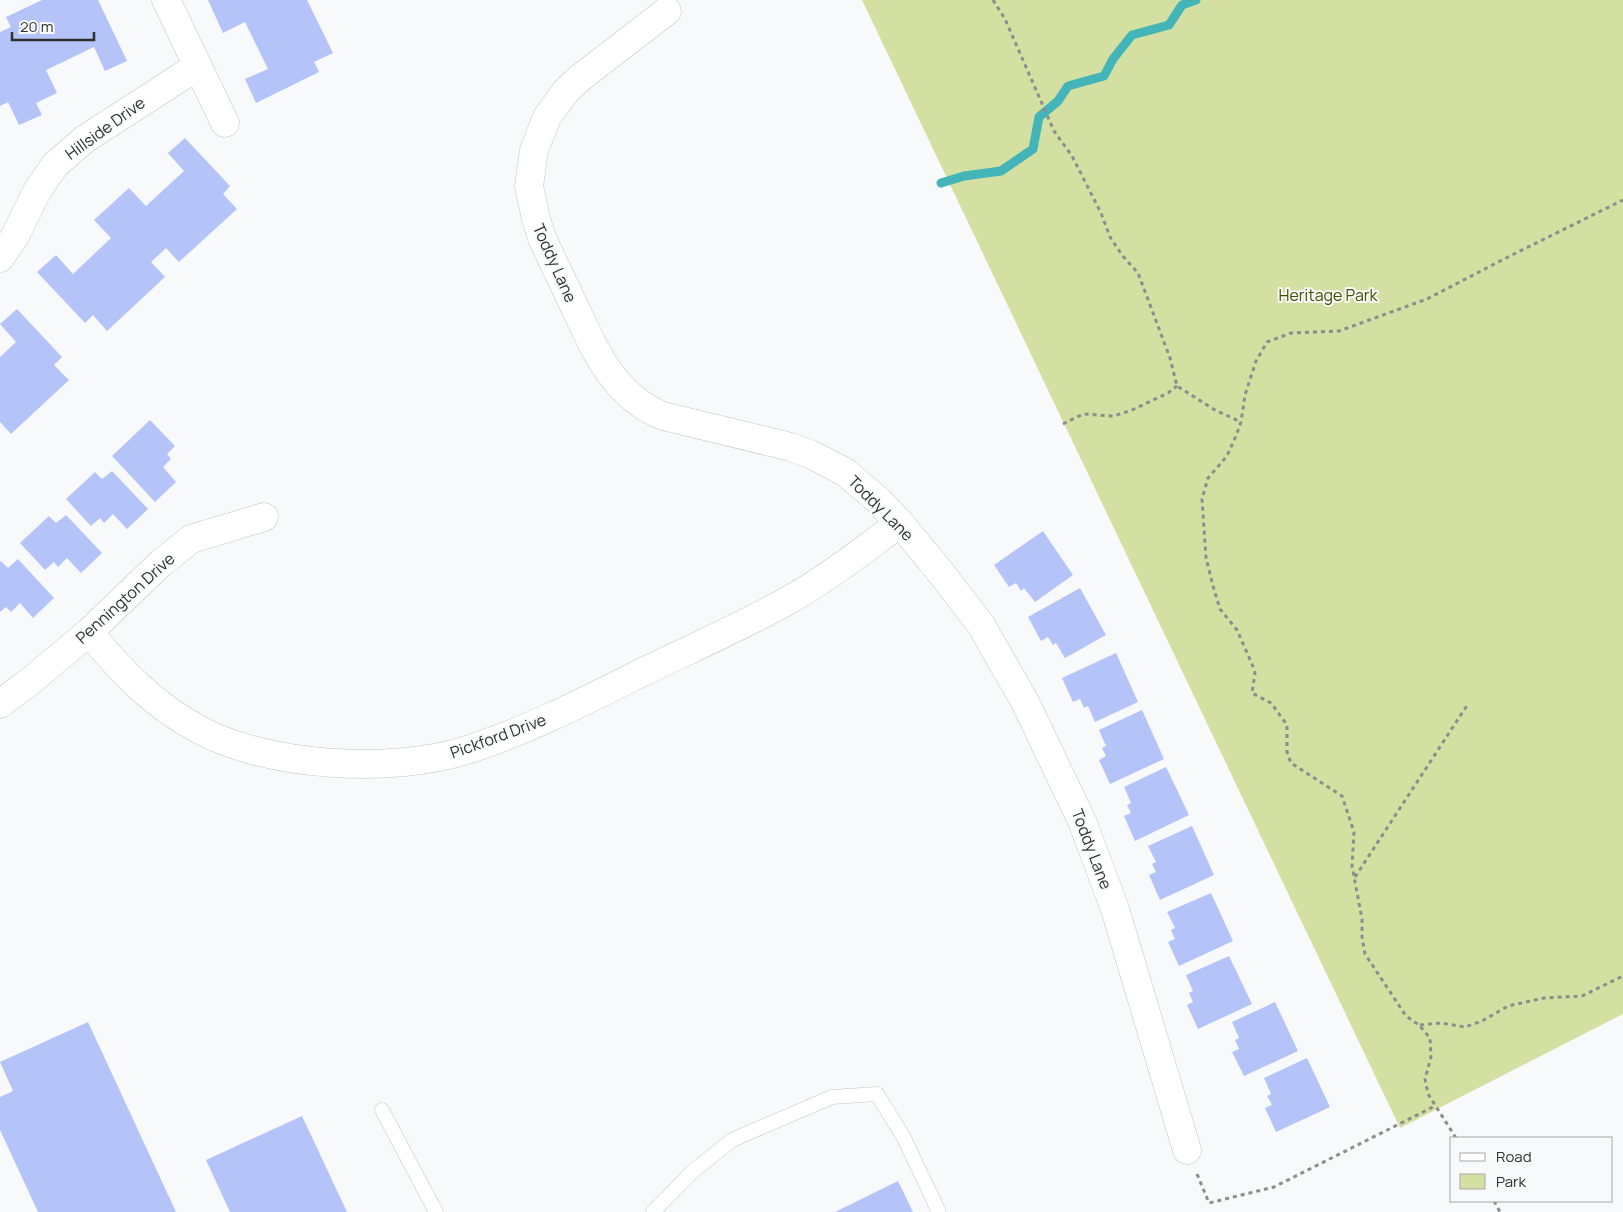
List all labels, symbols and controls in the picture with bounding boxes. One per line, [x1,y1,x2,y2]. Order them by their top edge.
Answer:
scale bar [12,10,95,42]
text: 20 m [20,16,53,37]
street label: Hillside Drive [61,92,149,164]
street label: Toddy Lane [528,220,582,306]
park label: Heritage Park [1278,284,1379,306]
street label: Toddy Lane [843,470,919,546]
street label: Pennington Drive [71,548,179,648]
street label: Pickford Drive [447,708,549,764]
street label: Toddy Lane [1067,806,1117,892]
legend [1450,1137,1613,1202]
text: Road [1496,1146,1532,1167]
text: Park [1496,1171,1526,1192]

